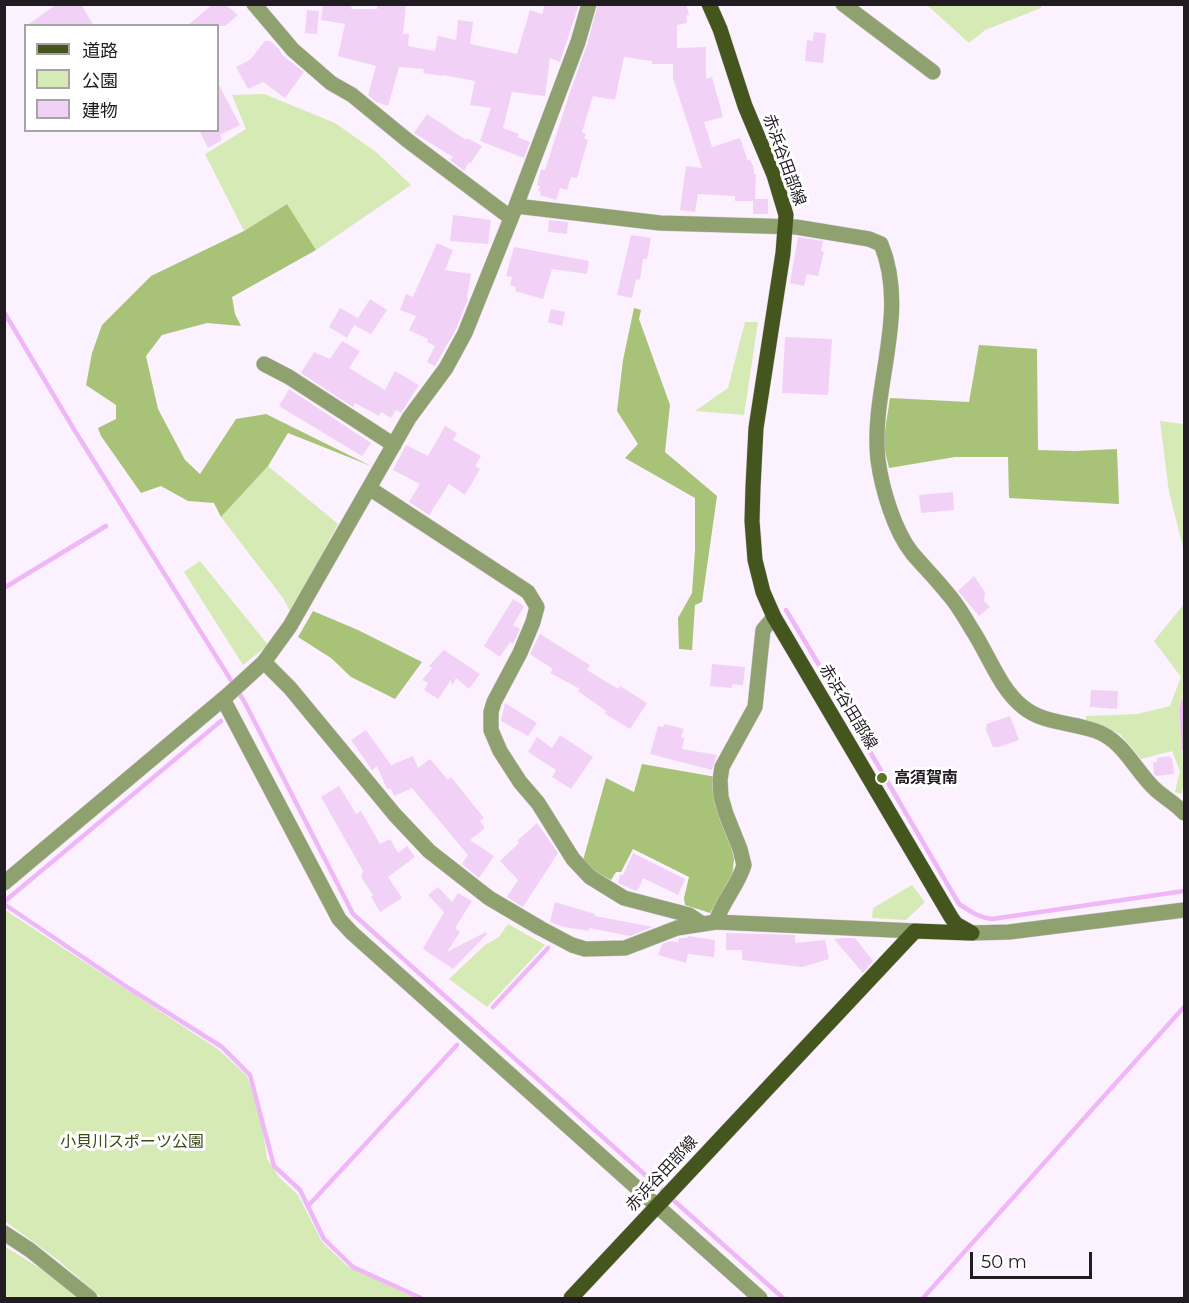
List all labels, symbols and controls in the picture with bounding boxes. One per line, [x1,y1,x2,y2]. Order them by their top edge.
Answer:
legend [24,24,219,132]
text: 道路 [82,40,118,62]
text: 公園 [82,70,118,92]
text: 建物 [82,100,118,122]
street label: 赤浜谷田部線 [759,112,809,208]
street label: 赤浜谷田部線 [815,661,881,753]
place label: 高須賀南 [894,768,958,788]
marker: 高須賀南 [875,771,889,785]
park label: 小貝川スポーツ公園 [60,1132,204,1152]
street label: 赤浜谷田部線 [622,1132,702,1216]
scale bar [973,1240,1094,1278]
text: 50 m [981,1251,1027,1273]

